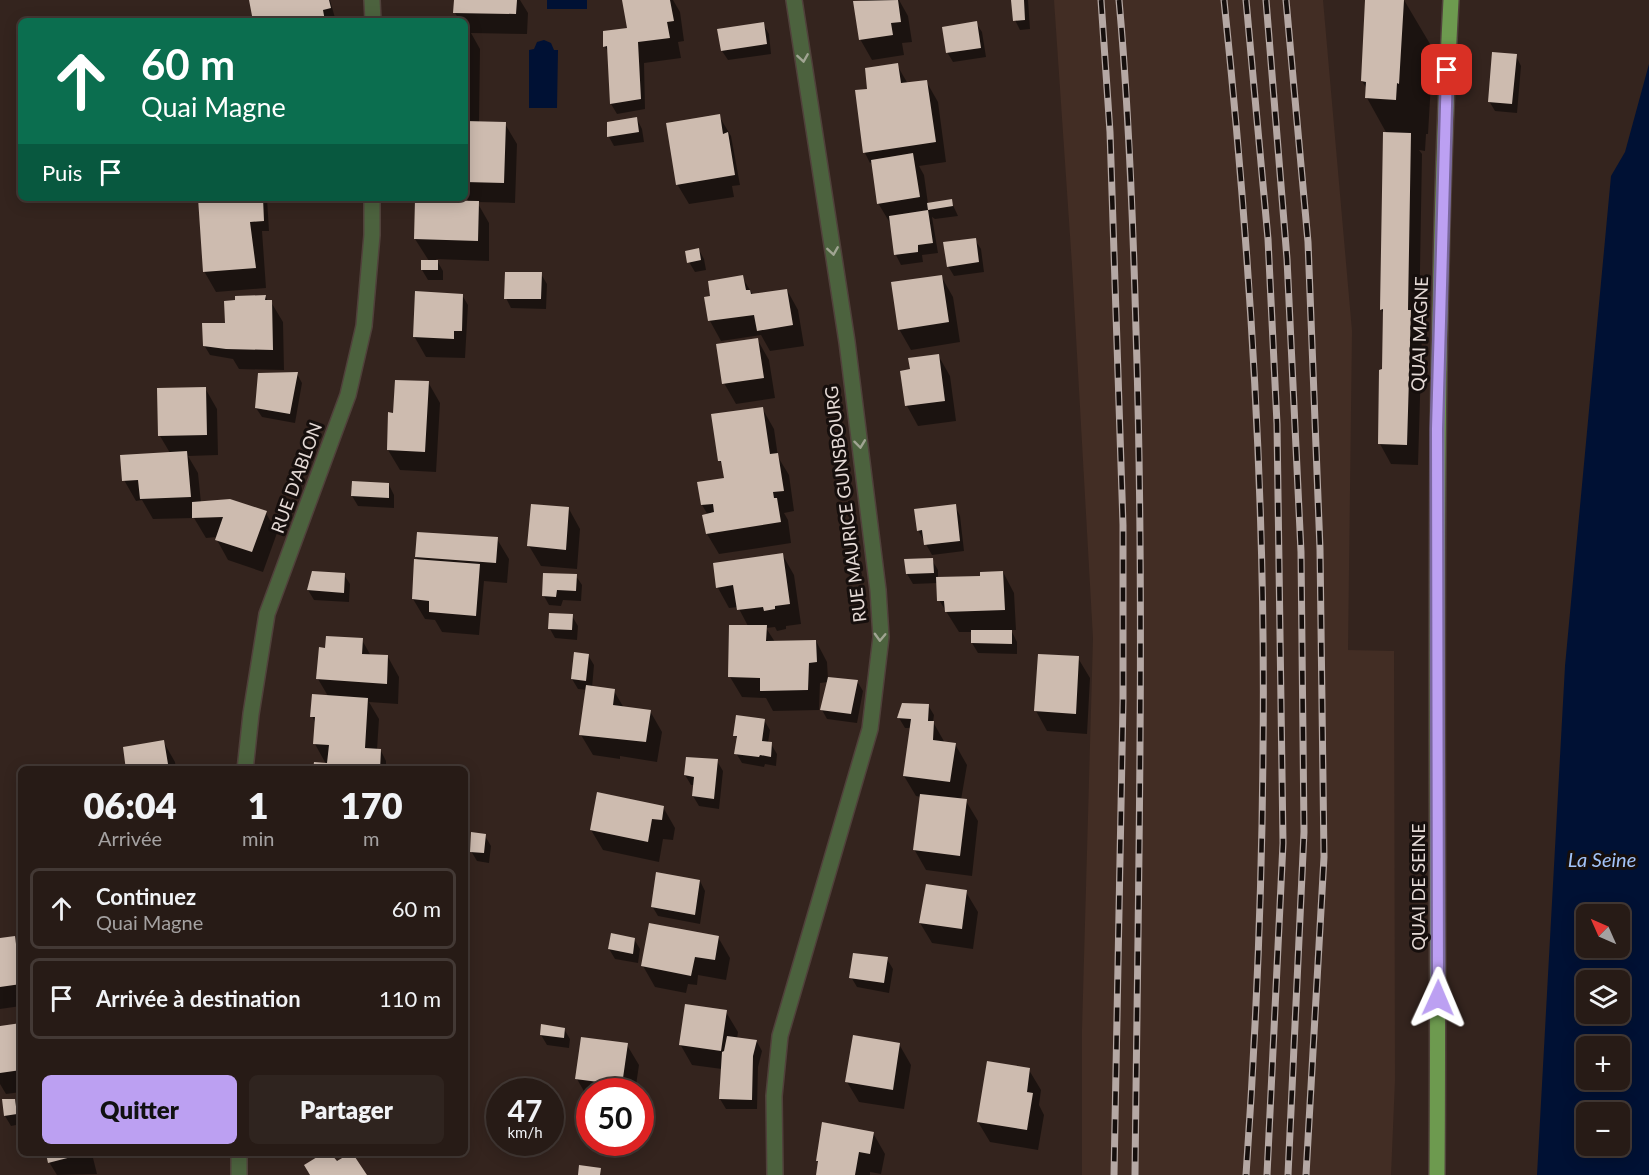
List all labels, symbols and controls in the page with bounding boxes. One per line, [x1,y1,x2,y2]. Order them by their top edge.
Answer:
text: 60 m [141,39,235,89]
icon: ahead [42,42,120,120]
pin [1421,44,1472,95]
one-way arrow [796,53,808,62]
icon: arrive [1430,53,1463,86]
text: Quai Magne [141,90,286,123]
icon: arrive [94,156,127,189]
text: Puis [42,159,82,186]
one-way arrow [826,246,838,255]
street label: QUAI MAGNE [1406,276,1432,392]
street label: RUE MAURICE GUNSBOURG [820,385,870,624]
street label: RUE D'ABLON [266,419,326,536]
one-way arrow [853,439,865,448]
one-way arrow [873,633,886,642]
text: 06:04 [83,783,177,827]
text: 1 [248,783,269,827]
text: 170 [340,783,403,827]
street label: QUAI DE SEINE [1407,823,1429,951]
text: Arrivée [98,826,162,850]
text: min [242,826,274,850]
text: m [363,826,379,850]
water label: La Seine [1568,847,1636,871]
text: Continuez [96,883,196,910]
icon: ahead [45,892,78,925]
text: 60 m [392,895,441,922]
north arrow [1576,904,1630,958]
map controls [1576,904,1630,1156]
text: Quai Magne [96,910,203,934]
position arrow [1406,966,1470,1030]
button: layers [1576,970,1630,1024]
icon: arrive [45,982,78,1015]
text: Arrivée à destination [96,985,301,1012]
text: 110 m [379,985,441,1012]
button: + [1576,1036,1630,1090]
button: Quitter [42,1075,237,1144]
button: Partager [249,1075,444,1144]
speed limit sign: 50 [576,1078,654,1156]
text: 47 [508,1092,542,1128]
button: − [1576,1102,1630,1156]
text: km/h [507,1123,543,1141]

